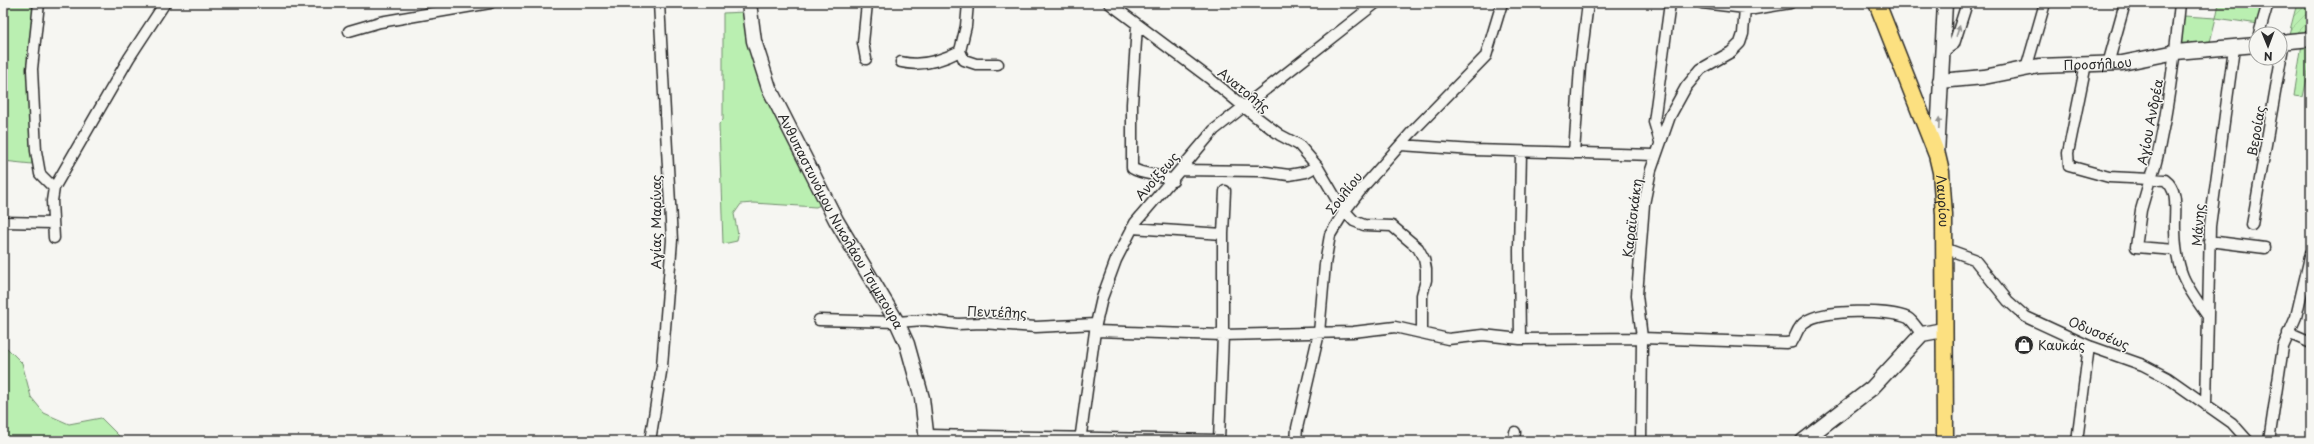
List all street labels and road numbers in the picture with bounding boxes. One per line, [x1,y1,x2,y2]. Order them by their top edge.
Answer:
street label: Προσήλιου [2063,51,2133,74]
street label: Ανατολής [1214,63,1275,117]
street label: Αγίου Ανδρέα [2132,77,2167,167]
street label: Βεροίας [2242,104,2269,158]
street label: Ανθυπαστυνόμου Νικολάου Τσιμπουρα [774,109,909,332]
street label: Ανοίξεως [1130,147,1183,204]
street label: Σουλίου [1321,168,1366,218]
street label: Αγίας Μαρίνας [646,174,665,269]
street label: Λαυρίου [1932,174,1954,227]
street label: Καραϊσκάκη [1617,177,1646,259]
street label: Μάνης [2187,203,2208,247]
street label: Πεντέλης [967,301,1028,322]
street label: Οδυσσέως [2066,311,2133,354]

